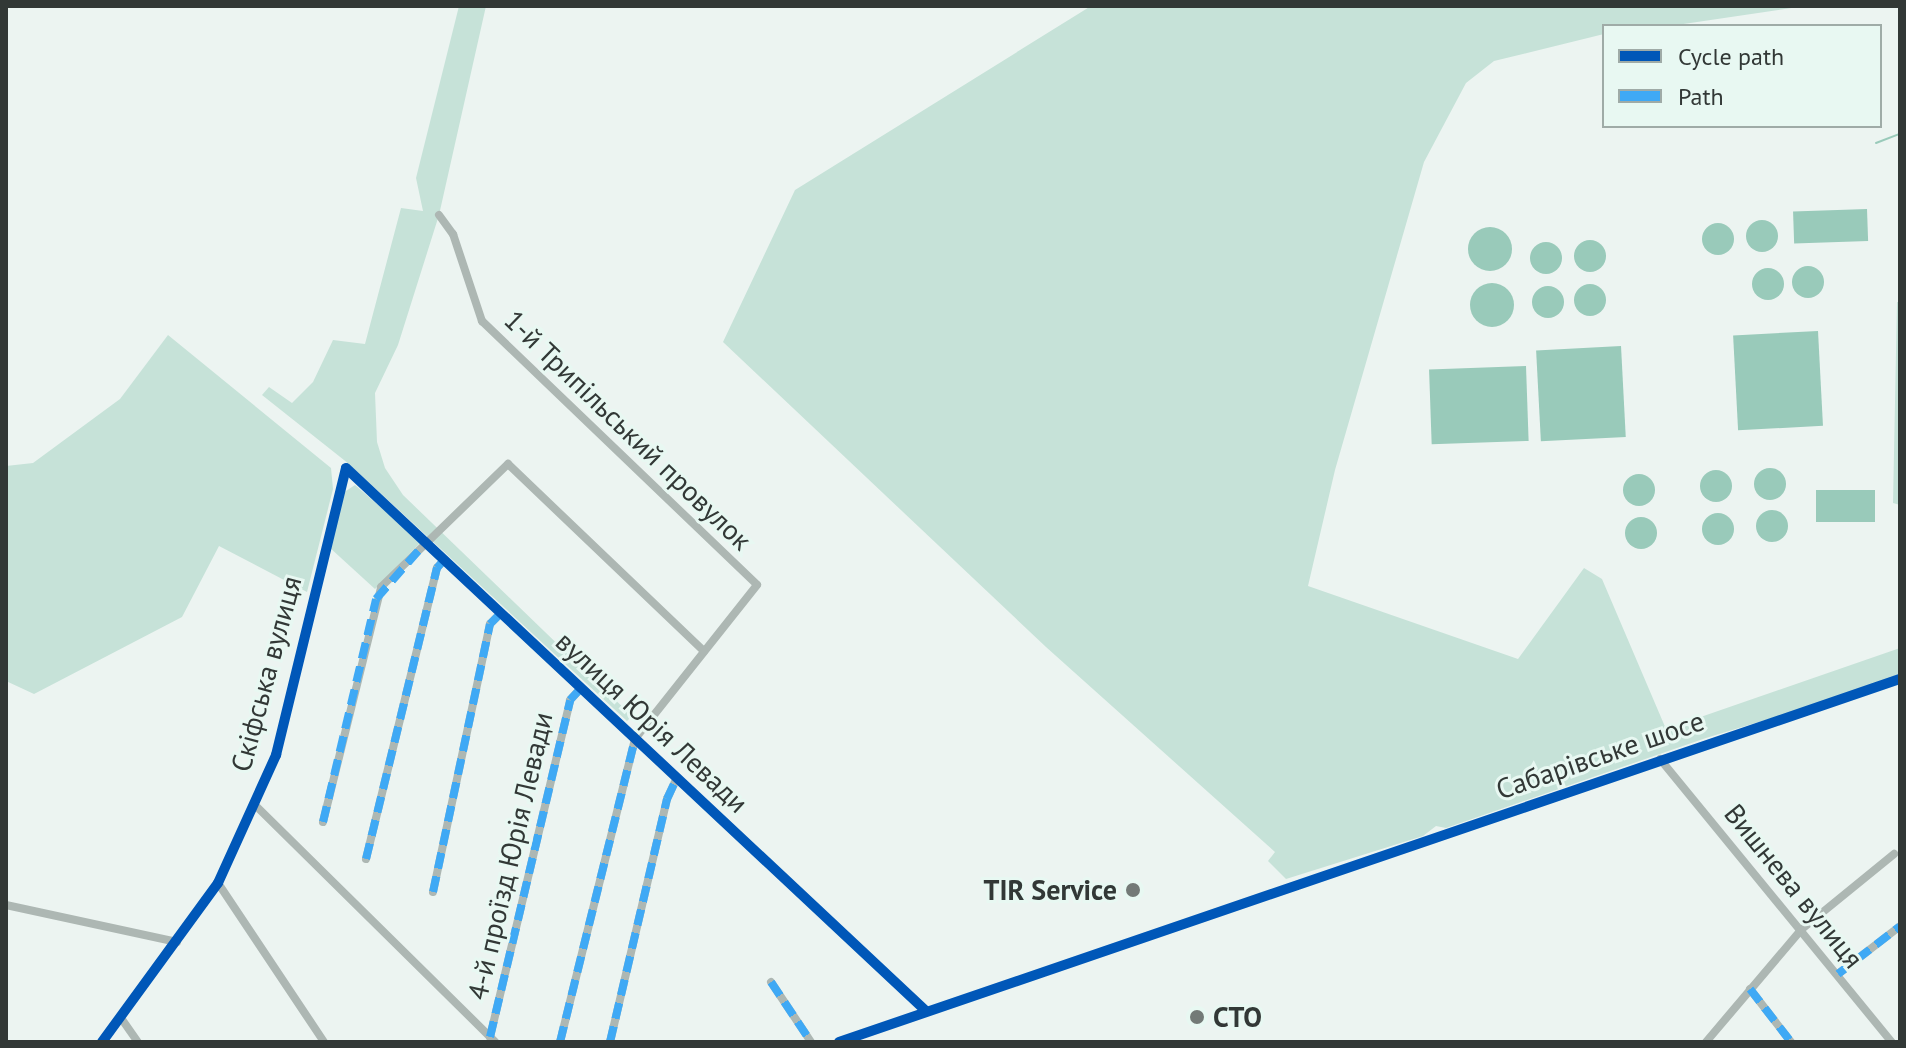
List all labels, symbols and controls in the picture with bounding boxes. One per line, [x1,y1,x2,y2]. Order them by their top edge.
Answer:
legend [1602,24,1882,128]
text: Cycle path [1678,41,1784,72]
text: Path [1678,81,1724,112]
street label: 1-й Трипільський провулок [497,303,759,557]
street label: Скіфська вулиця [224,573,308,775]
street label: вулиця Юрія Левади [549,624,755,820]
street label: Сабарівське шосе [1492,704,1708,806]
street label: 4-й проїзд Юрія Левади [461,709,559,1003]
street label: Вишнева вулиця [1718,797,1870,975]
place label: TIR Service [984,873,1117,907]
marker: TIR Service [1124,881,1142,899]
place label: СТО [1213,1000,1262,1034]
marker: СТО [1188,1008,1206,1026]

